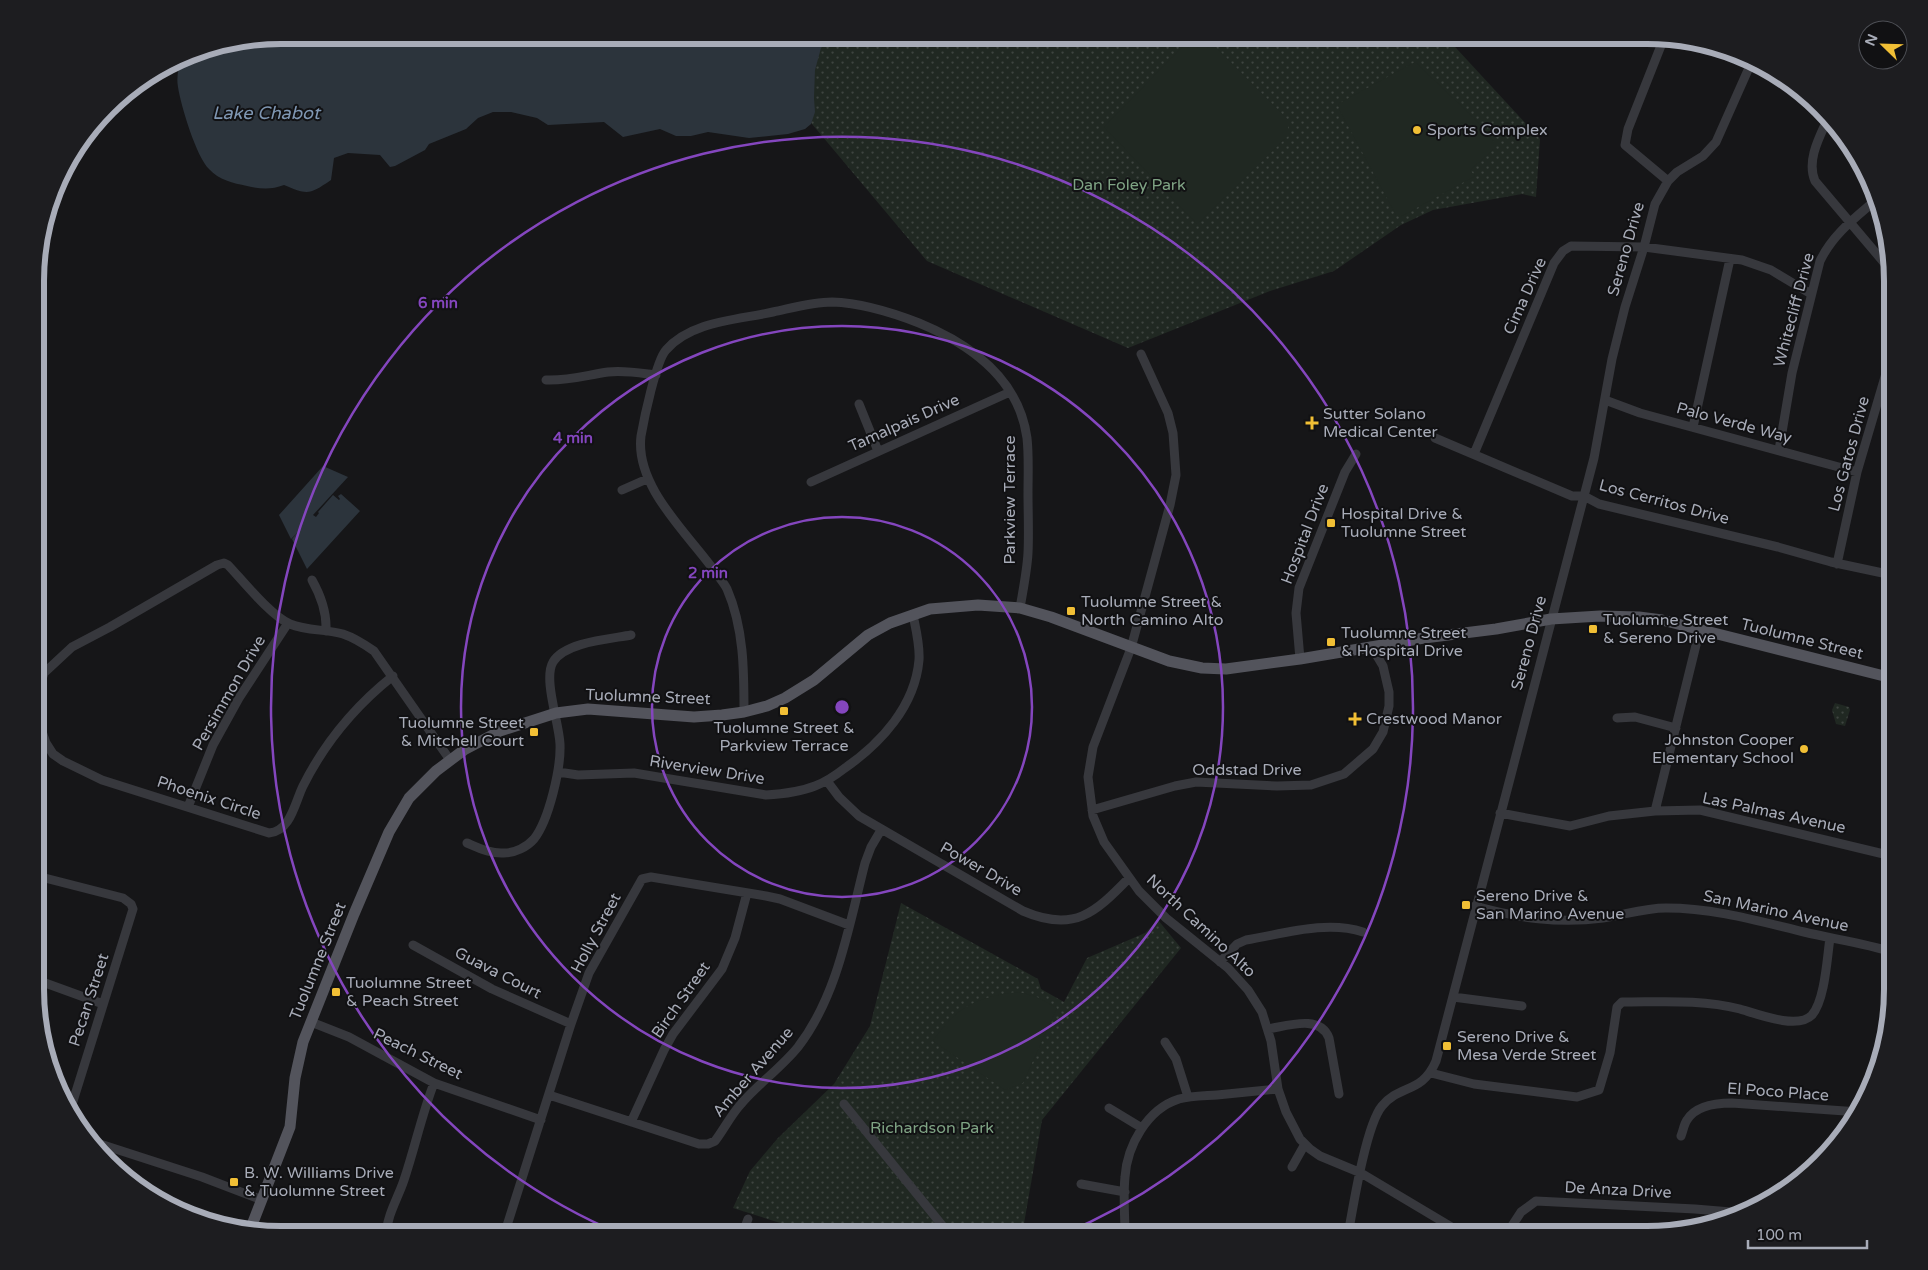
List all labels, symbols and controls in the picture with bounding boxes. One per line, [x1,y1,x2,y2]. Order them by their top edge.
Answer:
north arrow [1858,20,1908,70]
text: N [1861,32,1882,49]
water label: Lake Chabot [212,102,322,124]
place label: Sports Complex [1427,120,1548,140]
marker: Sports Complex [1411,124,1423,136]
park label: Dan Foley Park [1072,175,1186,195]
street label: Sereno Drive [1603,200,1649,298]
street label: Whitecliff Drive [1769,251,1819,369]
street label: Cima Drive [1499,254,1551,338]
text: 6 min [418,294,458,312]
street label: Tamalpais Drive [845,390,963,456]
street label: Los Gatos Drive [1824,394,1874,514]
street label: Palo Verde Way [1674,398,1794,448]
place label: Sutter Solano Medical Center [1323,404,1439,442]
marker: Sutter Solano Medical Center [1305,416,1319,430]
text: 4 min [553,429,593,447]
street label: Parkview Terrace [1000,436,1020,565]
street label: Los Cerritos Drive [1597,475,1731,529]
street label: Hospital Drive [1277,481,1333,587]
place label: Hospital Drive & Tuolumne Street [1341,504,1466,542]
marker: Hospital Drive & Tuolumne Street [1325,517,1337,529]
text: 2 min [688,564,728,582]
place label: Tuolumne Street & North Camino Alto [1081,592,1223,630]
street label: Sereno Drive [1507,594,1551,692]
marker: Tuolumne Street & North Camino Alto [1065,605,1077,617]
place label: Tuolumne Street & Sereno Drive [1603,610,1728,648]
street label: Tuolumne Street [1739,614,1865,664]
place label: Tuolumne Street & Hospital Drive [1341,623,1466,661]
marker: Tuolumne Street & Sereno Drive [1587,623,1599,635]
street label: Persimmon Drive [188,632,270,754]
marker: Tuolumne Street & Hospital Drive [1325,636,1337,648]
street label: Tuolumne Street [585,685,711,709]
centre of rings [833,698,851,716]
marker: Tuolumne Street & Parkview Terrace [778,705,790,717]
place label: Crestwood Manor [1366,709,1503,729]
marker: Crestwood Manor [1348,712,1362,726]
place label: Tuolumne Street & Mitchell Court [399,713,524,751]
place label: Tuolumne Street & Parkview Terrace [713,718,855,756]
marker: Tuolumne Street & Mitchell Court [528,726,540,738]
place label: Johnston Cooper Elementary School [1652,730,1795,768]
marker: Johnston Cooper Elementary School [1798,743,1810,755]
street label: Riverview Drive [648,751,766,789]
street label: Oddstad Drive [1192,760,1302,780]
street label: Phoenix Circle [154,772,264,824]
street label: Las Palmas Avenue [1700,788,1848,838]
street label: Power Drive [936,837,1026,901]
street label: North Camino Alto [1142,870,1260,982]
place label: Sereno Drive & San Marino Avenue [1476,886,1624,924]
street label: San Marino Avenue [1701,886,1851,936]
street label: Holly Street [567,889,625,977]
street label: Tuolumne Street [285,899,351,1023]
marker: Sereno Drive & San Marino Avenue [1460,899,1472,911]
street label: Guava Court [451,943,545,1003]
street label: Pecan Street [65,951,113,1049]
street label: Birch Street [647,958,715,1042]
place label: Tuolumne Street & Peach Street [346,973,471,1011]
marker: Tuolumne Street & Peach Street [330,986,342,998]
street label: Amber Avenue [708,1023,798,1121]
street label: Peach Street [370,1024,466,1084]
place label: Sereno Drive & Mesa Verde Street [1457,1027,1596,1065]
marker: Sereno Drive & Mesa Verde Street [1441,1040,1453,1052]
street label: El Poco Place [1726,1078,1830,1106]
park label: Richardson Park [870,1118,994,1138]
place label: B. W. Williams Drive & Tuolumne Street [244,1163,394,1201]
marker: B. W. Williams Drive & Tuolumne Street [228,1176,240,1188]
street label: De Anza Drive [1564,1177,1672,1203]
scale bar [1748,1218,1867,1250]
text: 100 m [1756,1226,1802,1244]

